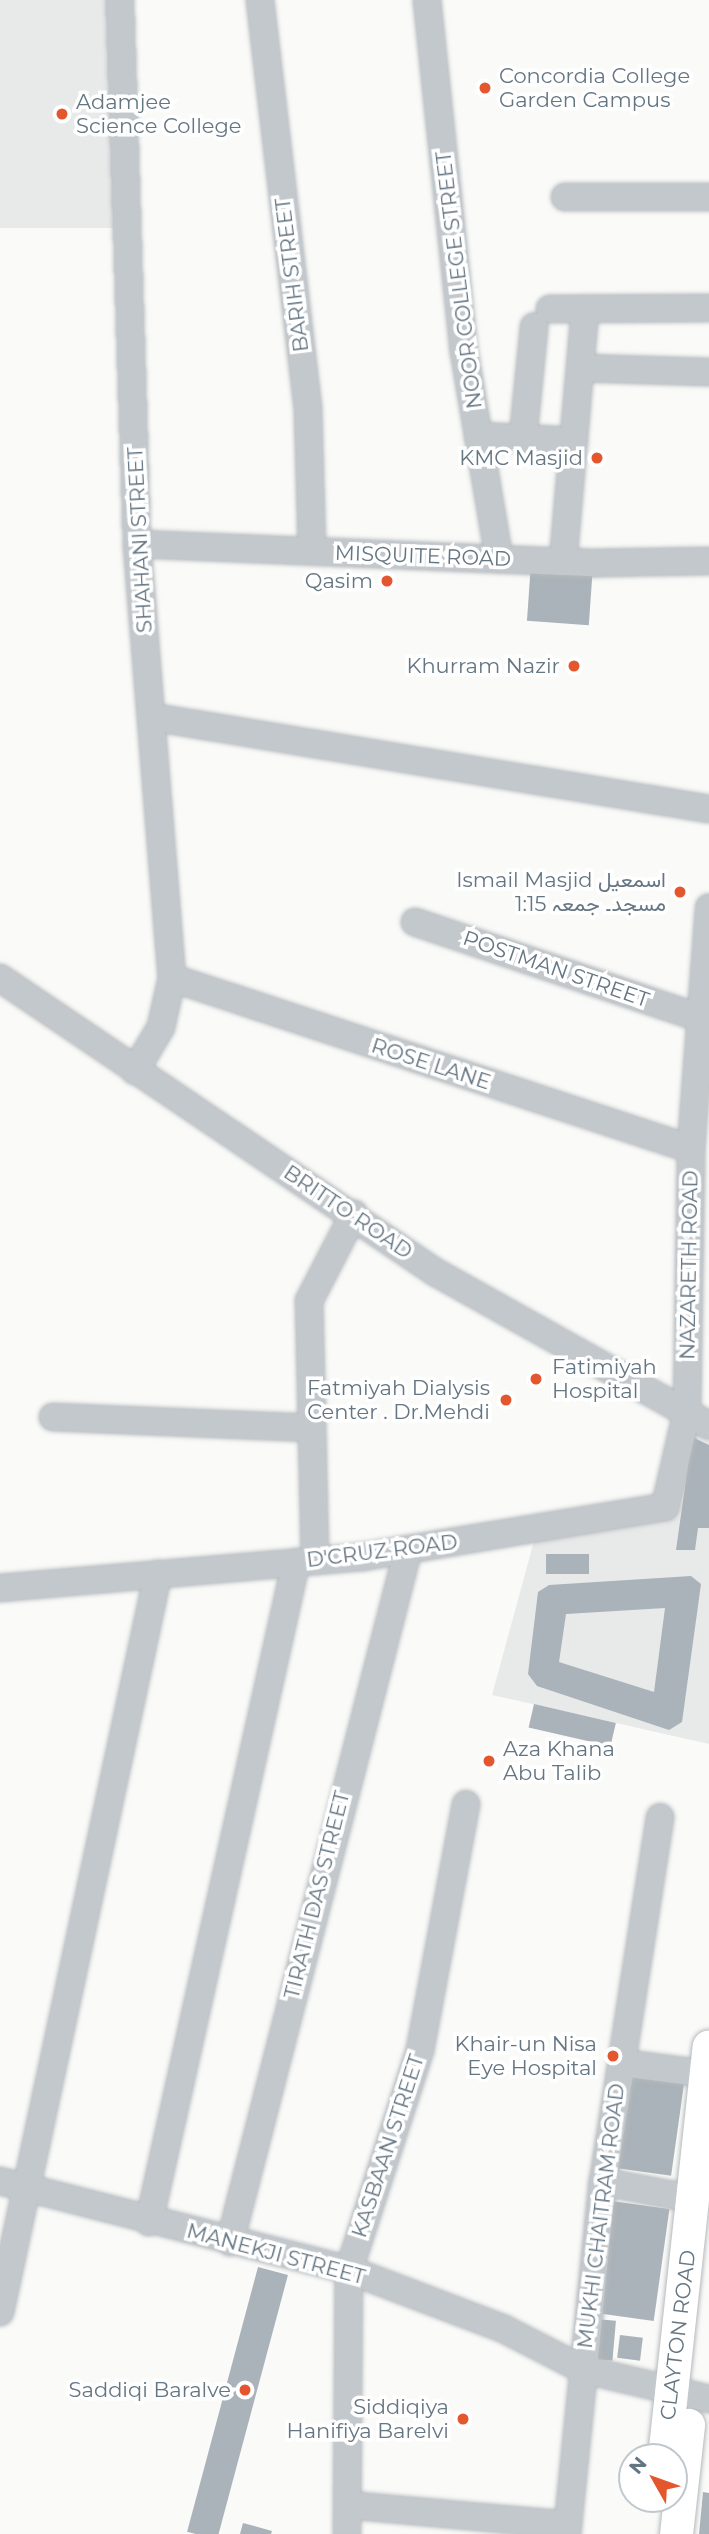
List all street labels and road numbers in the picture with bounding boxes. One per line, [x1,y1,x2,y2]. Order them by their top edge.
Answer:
street label: NOOR COLLEGE STREET [431,150,487,410]
street label: BARIH STREET [270,197,314,353]
street label: SHAHANI STREET [123,446,157,634]
street label: MISQUITE ROAD [334,540,512,572]
street label: POSTMAN STREET [460,925,652,1013]
street label: ROSE LANE [368,1033,494,1095]
street label: BRITTO ROAD [279,1160,417,1264]
street label: NAZARETH ROAD [675,1170,703,1360]
street label: D'CRUZ ROAD [305,1529,459,1573]
street label: TIRATH DAS STREET [279,1789,355,2001]
street label: KASBAAN STREET [347,2051,429,2241]
street label: MUKHI CHAITRAM ROAD [572,2082,630,2350]
street label: MANEKJI STREET [184,2218,368,2290]
street label: CLAYTON ROAD [655,2248,701,2422]

